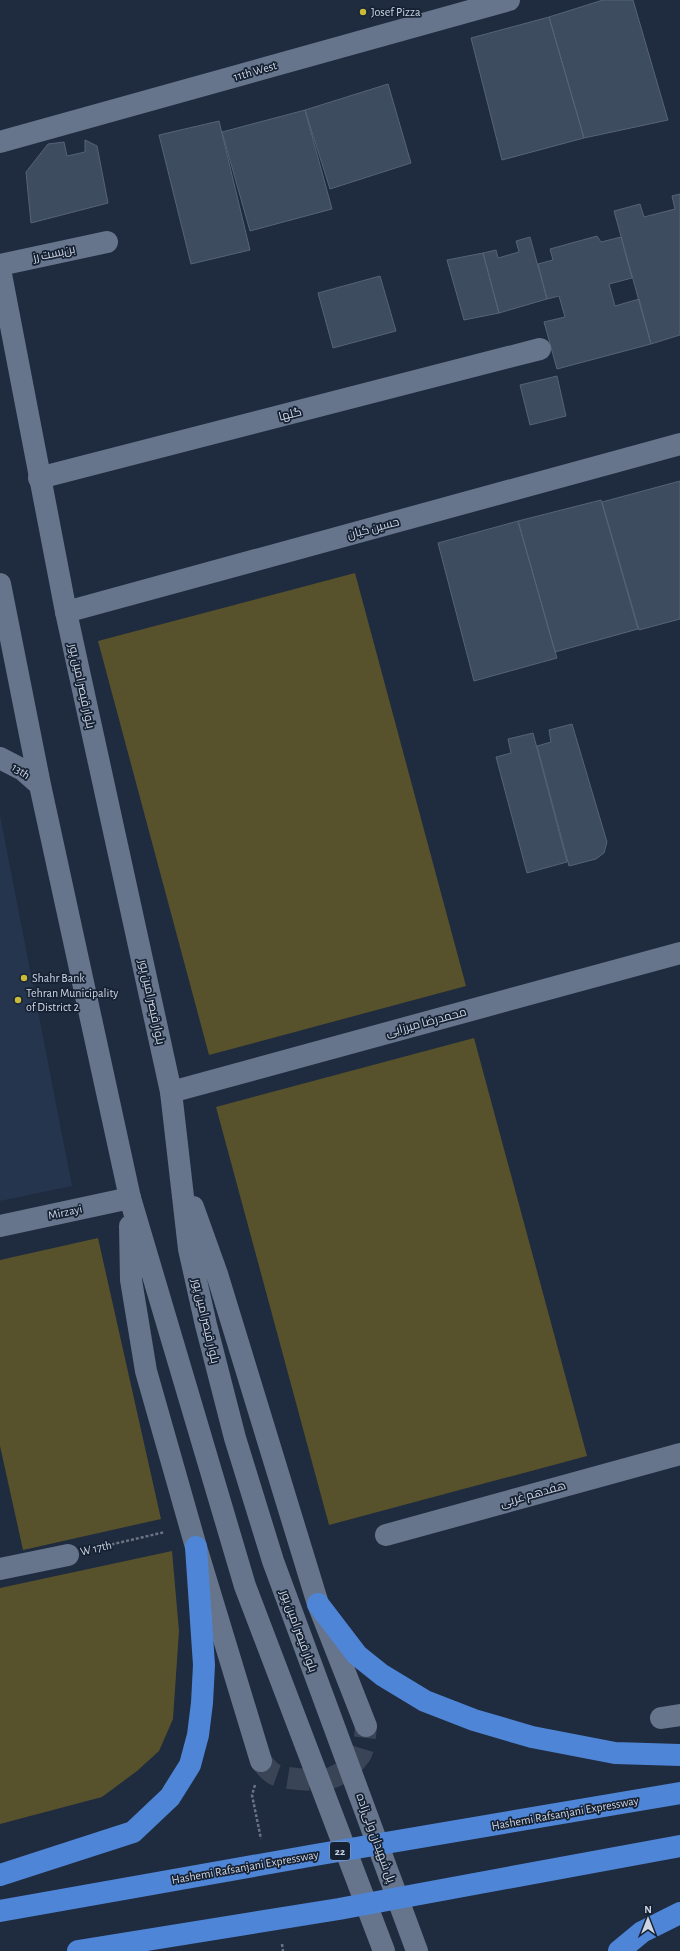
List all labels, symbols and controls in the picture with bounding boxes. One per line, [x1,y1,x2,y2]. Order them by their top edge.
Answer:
place label: Josef Pizza [371,6,421,18]
marker: Josef Pizza [358,7,368,17]
street label: 11th West [232,59,278,83]
street label: بن‌بست رز [31,243,77,265]
street label: گلها [277,405,303,424]
street label: حسین کیان [346,515,401,542]
street label: بلوار قیصر امین پور [64,641,97,730]
street label: 13th [10,761,32,781]
street label: بلوار قیصر امین پور [134,957,167,1046]
place label: Shahr Bank [32,972,85,984]
marker: Shahr Bank [19,973,29,983]
place label: Tehran Municipality of District 2 [26,987,118,1013]
marker: Tehran Municipality of District 2 [13,995,23,1005]
street label: محمدرضا میرزایی [384,1005,468,1040]
street label: Mirzayi [47,1203,83,1222]
street label: بلوار قیصر امین پور [187,1277,222,1365]
street label: هفدهم غربی [499,1479,568,1511]
street label: W 17th [79,1539,113,1557]
street label: بلوار قیصر امین پور [275,1587,319,1675]
street label: پل شهیدان ولی‌زاده [351,1792,398,1886]
street label: Hashemi Rafsanjani Expressway [491,1794,640,1833]
road number: 22 [330,1842,350,1860]
street label: Hashemi Rafsanjani Expressway [171,1848,320,1887]
north arrow [628,1899,668,1939]
text: N [644,1904,652,1915]

